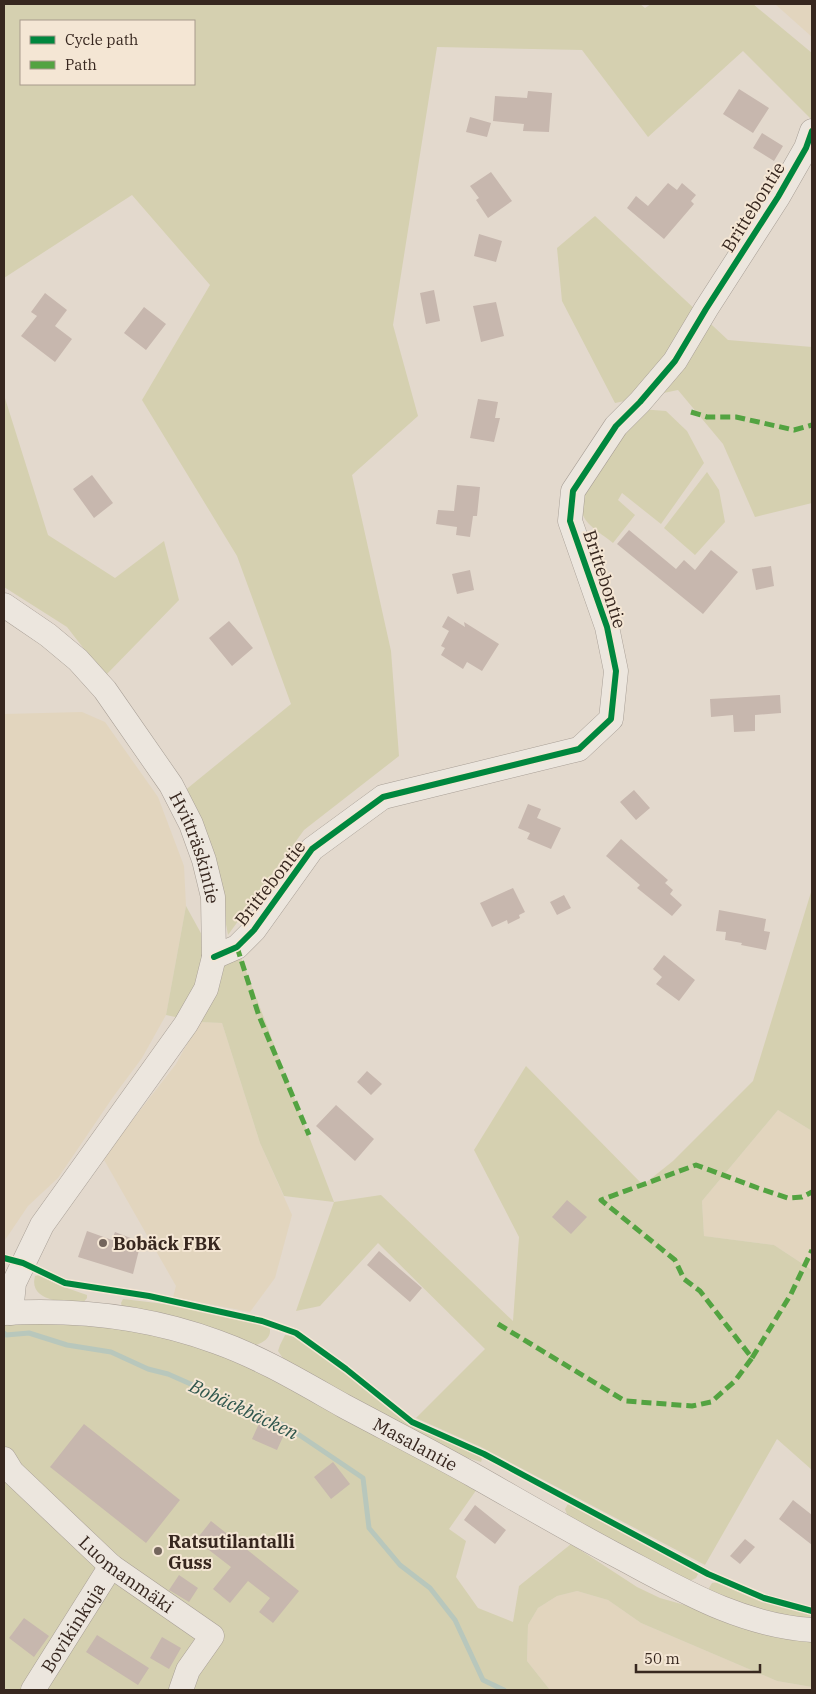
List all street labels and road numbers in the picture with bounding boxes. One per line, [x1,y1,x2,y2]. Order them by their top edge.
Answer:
street label: Brittebontie [716,158,790,256]
street label: Brittebontie [578,527,632,631]
street label: Hvitträskintie [165,787,225,904]
street label: Brittebontie [229,836,311,930]
street label: Masalantie [369,1412,462,1476]
street label: Luomanmäki [74,1530,179,1618]
street label: Bovikinkuja [36,1578,109,1677]

